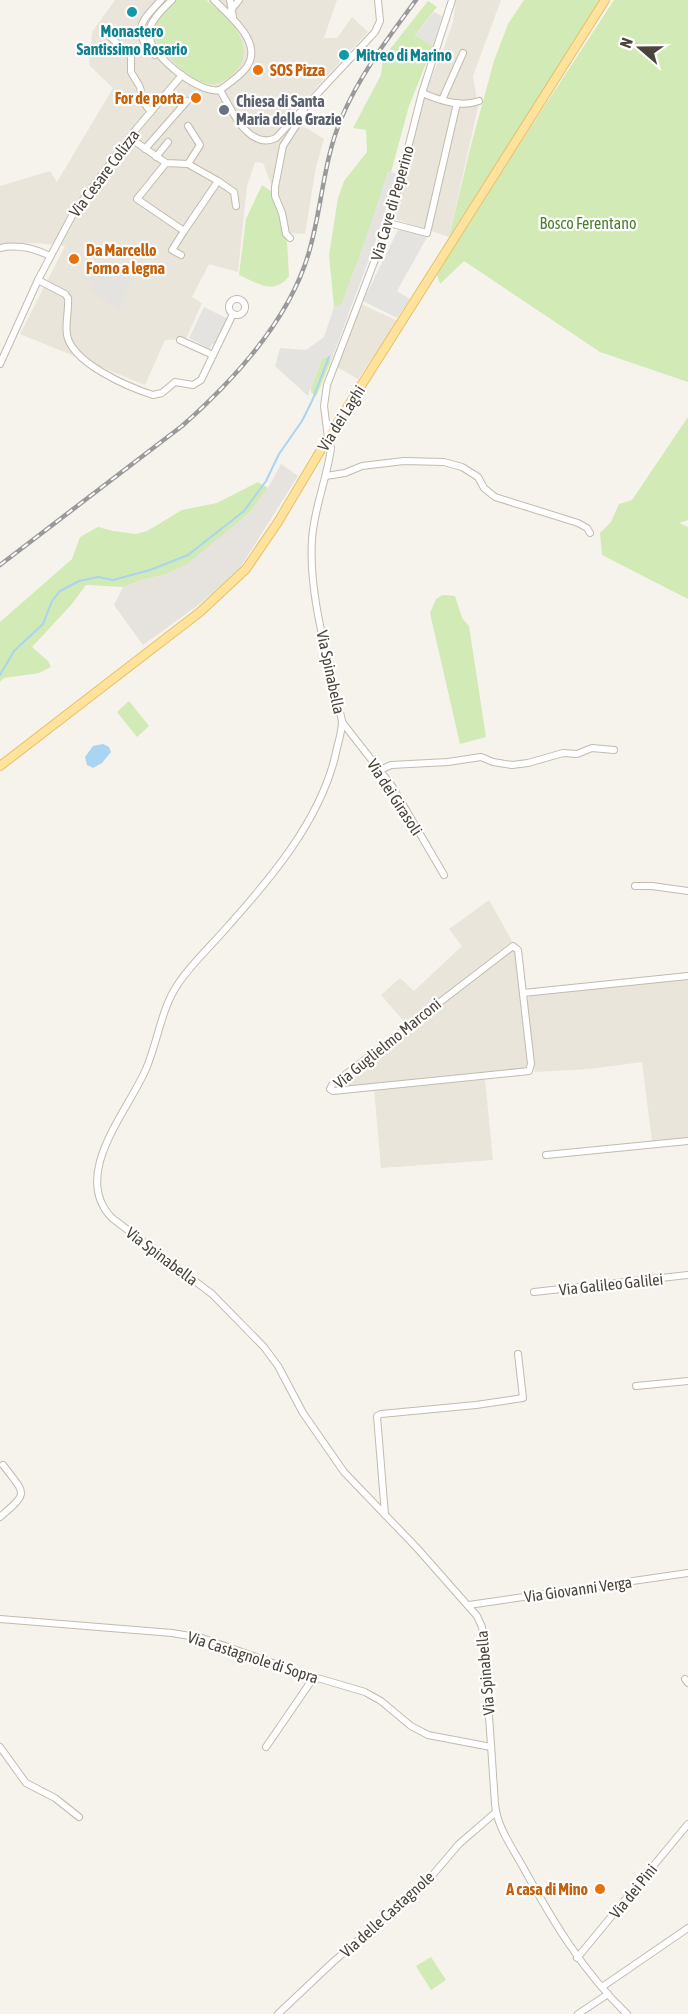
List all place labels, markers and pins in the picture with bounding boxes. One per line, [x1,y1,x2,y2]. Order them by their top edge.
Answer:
marker: Monastero Santissimo Rosario [125,5,139,19]
place label: Monastero Santissimo Rosario [77,22,188,58]
place label: Mitreo di Marino [356,46,452,64]
marker: Mitreo di Marino [337,48,351,62]
place label: SOS Pizza [270,61,325,79]
marker: SOS Pizza [251,63,265,77]
place label: For de porta [115,89,184,107]
marker: For de porta [189,91,203,105]
place label: Chiesa di Santa Maria delle Grazie [236,92,342,128]
marker: Chiesa di Santa Maria delle Grazie [217,103,231,117]
place label: Da Marcello Forno a legna [86,241,165,277]
marker: Da Marcello Forno a legna [67,252,81,266]
place label: A casa di Mino [505,1880,588,1898]
marker: A casa di Mino [593,1882,607,1896]

